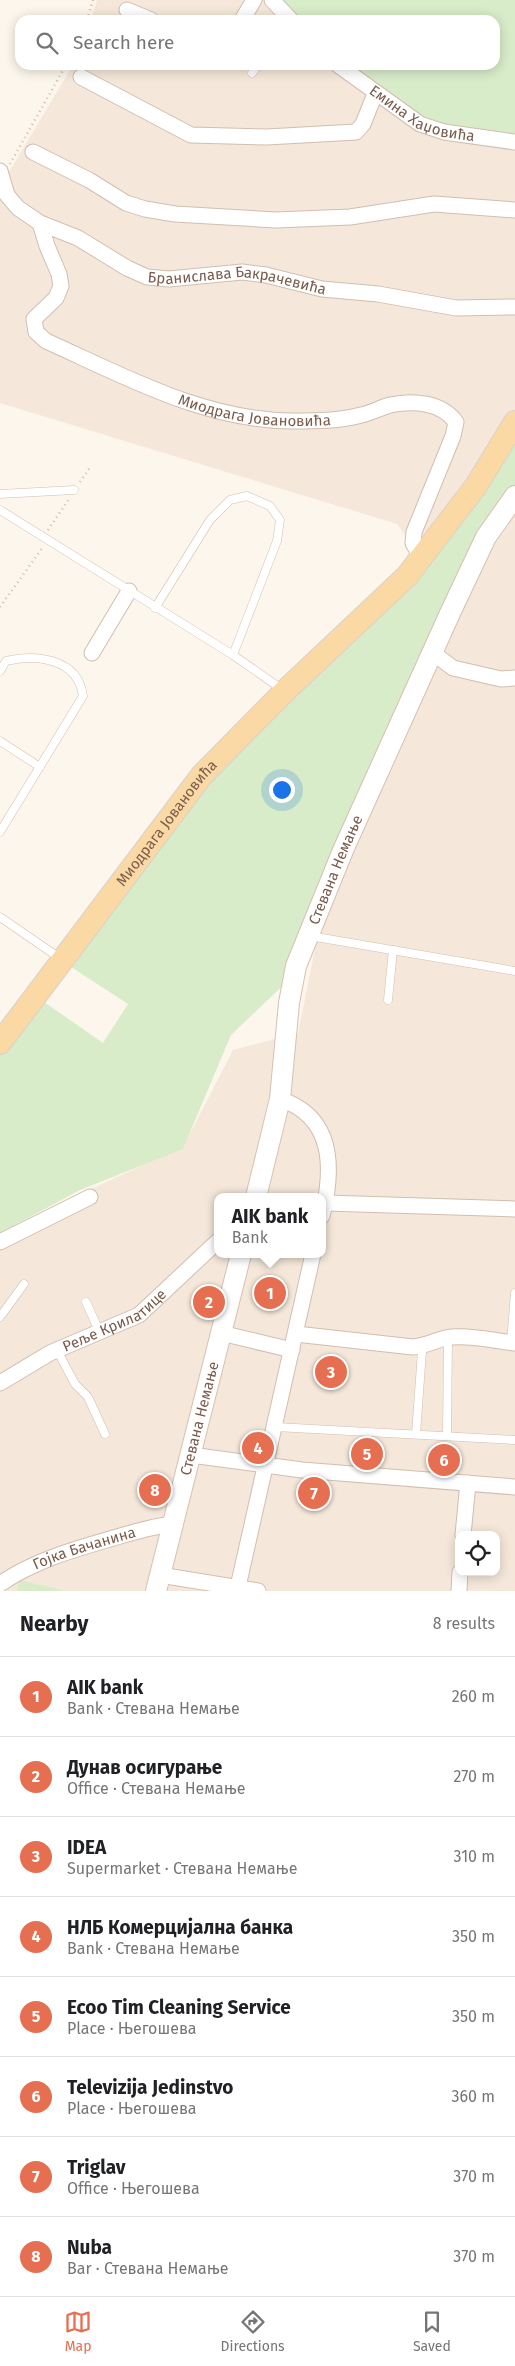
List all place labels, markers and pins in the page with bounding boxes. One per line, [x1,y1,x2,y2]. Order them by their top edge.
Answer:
pin: 1 [254,1274,286,1312]
pin: 2 [193,1283,225,1321]
pin: 3 [315,1353,347,1391]
pin: 4 [242,1429,274,1467]
pin: 5 [351,1435,383,1473]
pin: 6 [428,1441,460,1479]
pin: 8 [139,1471,171,1509]
pin: 7 [298,1474,330,1512]

